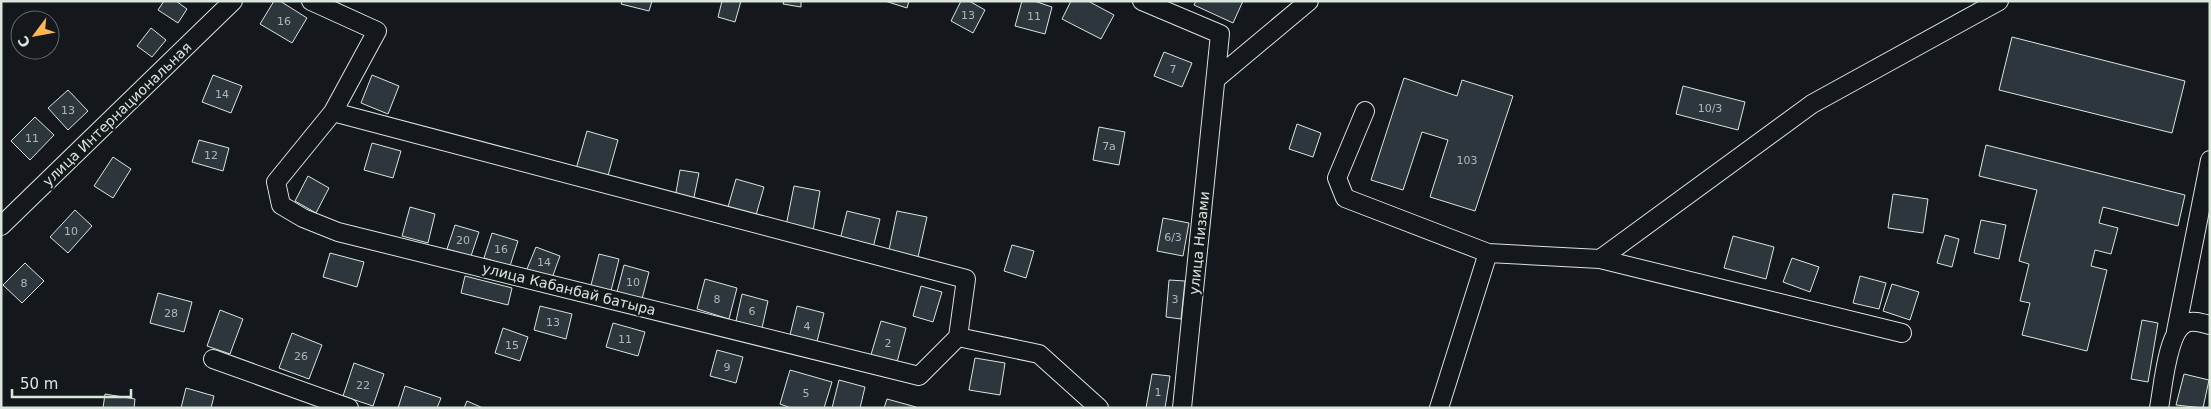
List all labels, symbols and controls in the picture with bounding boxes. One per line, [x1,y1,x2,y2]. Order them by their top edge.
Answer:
house number: 13 [961,9,975,22]
north arrow [10,10,60,60]
house number: 11 [1027,10,1041,23]
house number: 16 [277,15,291,28]
text: С [14,33,33,50]
street label: улица Интернациональная [39,39,195,189]
house number: 7 [1170,63,1177,76]
house number: 14 [215,88,229,101]
house number: 10/3 [1698,102,1722,115]
house number: 13 [61,104,75,117]
house number: 11 [25,132,39,145]
house number: 7а [1102,140,1116,153]
house number: 12 [204,149,218,162]
house number: 103 [1457,154,1478,167]
street label: улица Низами [1186,190,1212,296]
house number: 10 [64,225,78,238]
house number: 6/3 [1164,231,1182,244]
house number: 20 [456,234,470,247]
house number: 16 [494,243,508,256]
house number: 14 [537,256,551,269]
street label: улица Кабанбай батыра [480,260,658,318]
house number: 10 [626,276,640,289]
house number: 8 [21,277,28,290]
house number: 8 [714,293,721,306]
house number: 3 [1172,293,1179,306]
house number: 6 [749,305,756,318]
house number: 28 [164,307,178,320]
house number: 13 [546,316,560,329]
house number: 4 [804,320,811,333]
house number: 11 [618,333,632,346]
house number: 2 [885,337,892,350]
house number: 15 [505,339,519,352]
house number: 26 [294,350,308,363]
house number: 9 [724,361,731,374]
scale bar [12,366,131,398]
text: 50 m [20,375,58,393]
house number: 22 [356,379,370,392]
house number: 1 [1155,386,1162,399]
house number: 5 [803,387,810,400]

